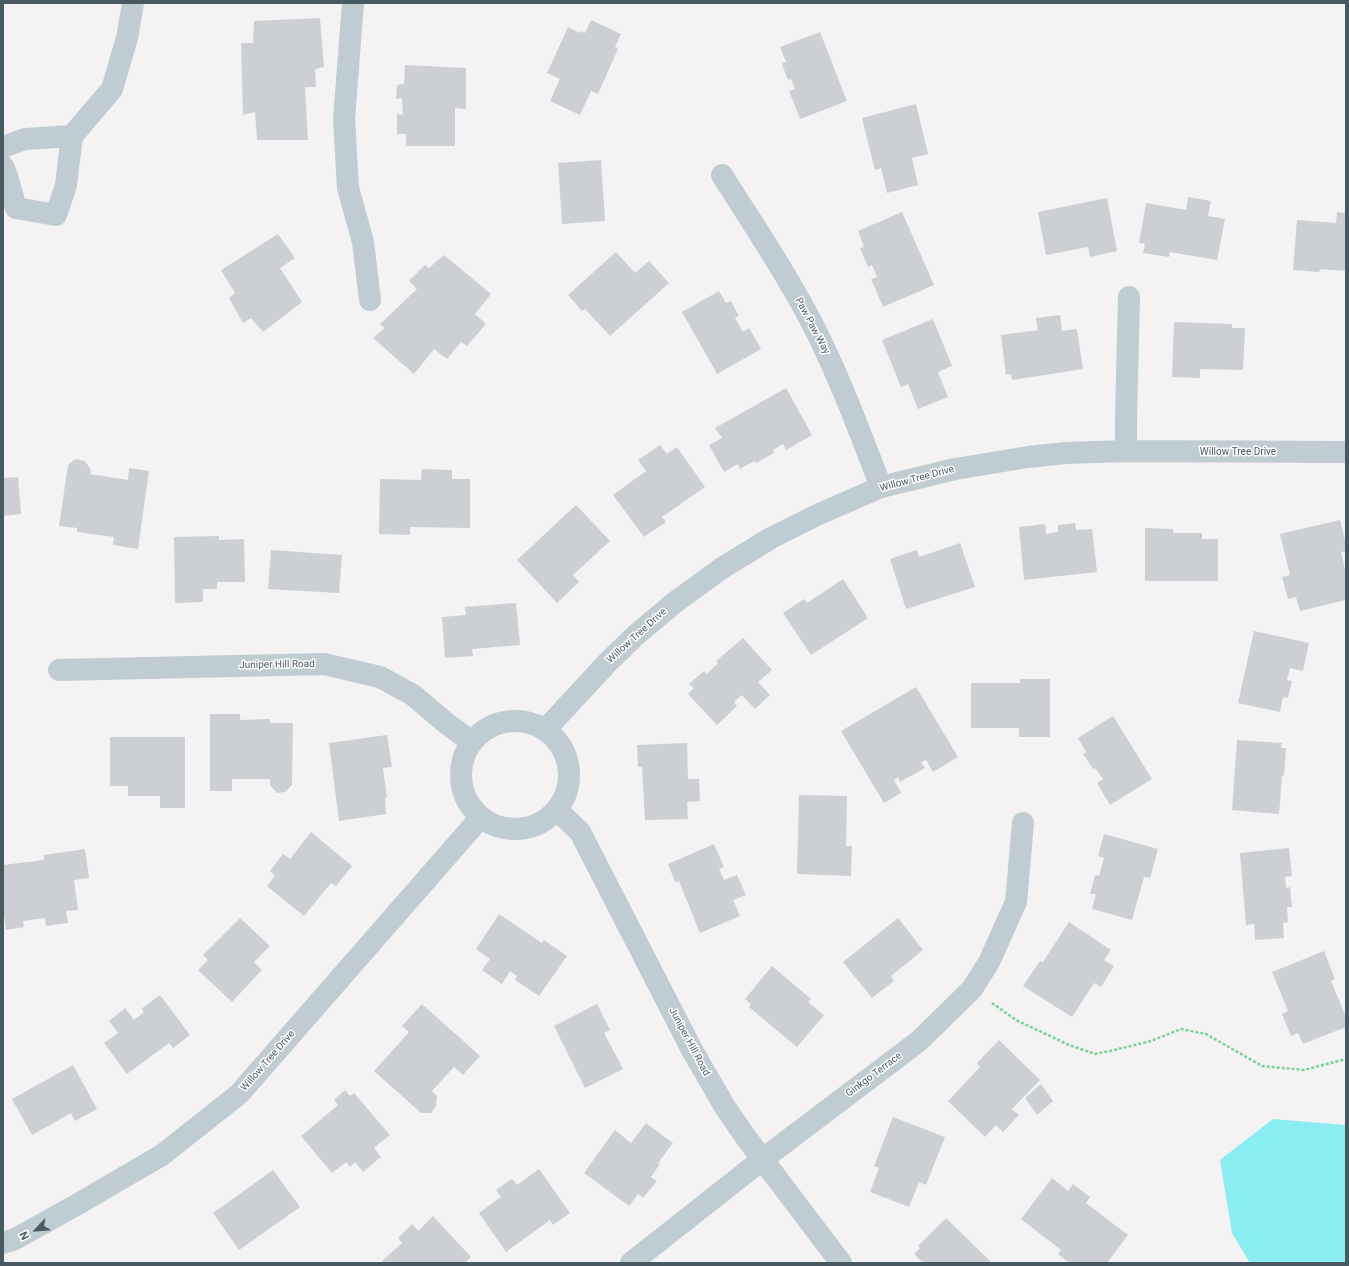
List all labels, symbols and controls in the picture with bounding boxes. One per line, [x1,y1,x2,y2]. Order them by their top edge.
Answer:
street label: Paw Paw Way [792,296,832,356]
street label: Willow Tree Drive [1200,446,1276,458]
street label: Willow Tree Drive [879,463,955,495]
street label: Willow Tree Drive [605,606,669,666]
street label: Juniper Hill Road [239,658,315,672]
street label: Juniper Hill Road [666,1006,712,1078]
street label: Willow Tree Drive [238,1028,298,1094]
street label: Ginkgo Terrace [844,1050,904,1100]
north arrow [16,1210,56,1250]
text: N [17,1229,32,1242]

